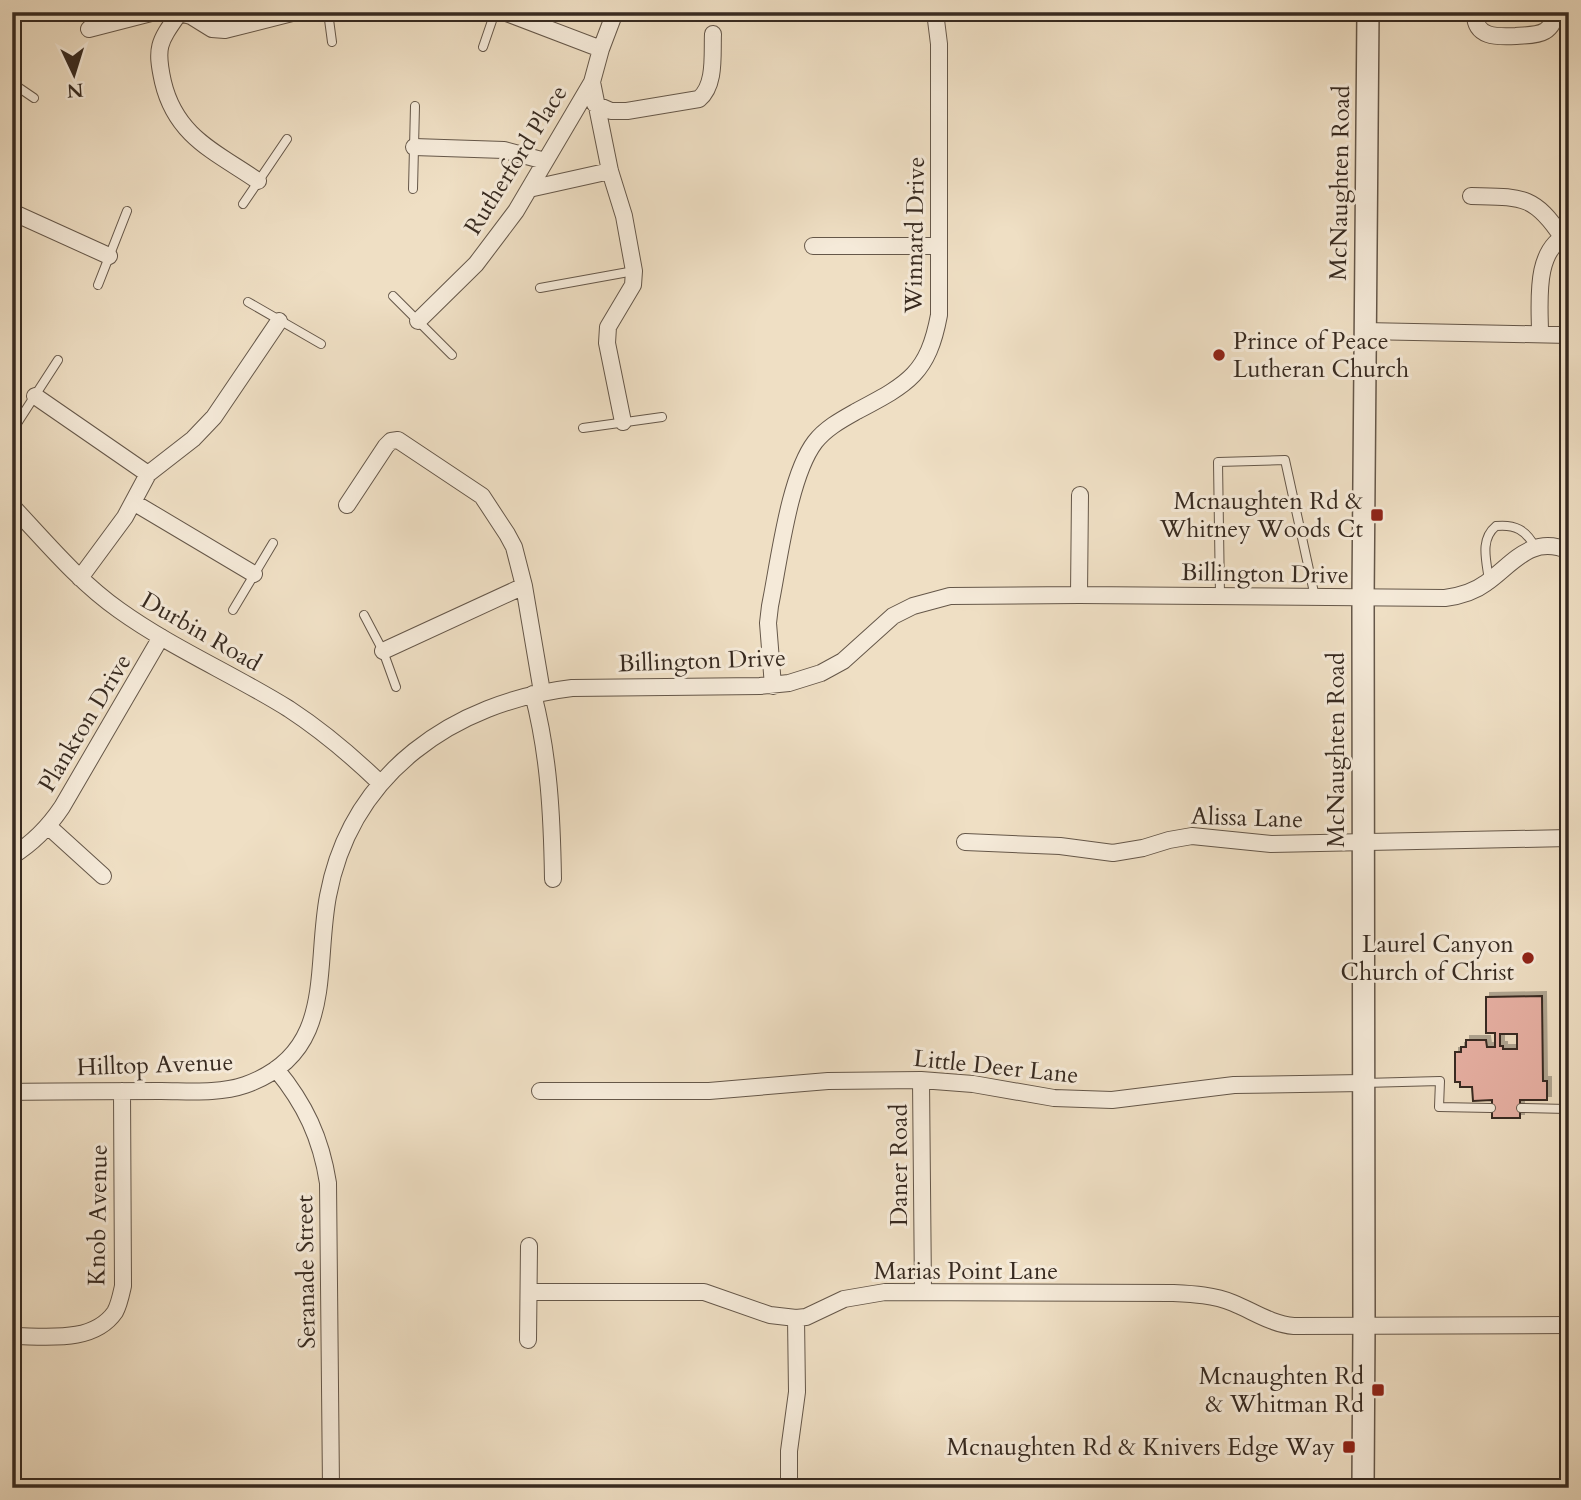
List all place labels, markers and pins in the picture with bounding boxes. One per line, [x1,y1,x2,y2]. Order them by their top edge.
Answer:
place label: Prince of Peace Lutheran Church [1233,325,1409,386]
marker: Prince of Peace Lutheran Church [1211,347,1227,363]
place label: Mcnaughten Rd & Whitney Woods Ct [1159,485,1363,546]
marker: Mcnaughten Rd & Whitney Woods Ct [1369,507,1385,523]
place label: Laurel Canyon Church of Christ [1341,928,1514,989]
marker: Laurel Canyon Church of Christ [1520,950,1536,966]
place label: Mcnaughten Rd & Whitman Rd [1199,1360,1364,1421]
marker: Mcnaughten Rd & Whitman Rd [1370,1382,1386,1398]
place label: Mcnaughten Rd & Knivers Edge Way [946,1431,1335,1464]
marker: Mcnaughten Rd & Knivers Edge Way [1341,1439,1357,1455]

